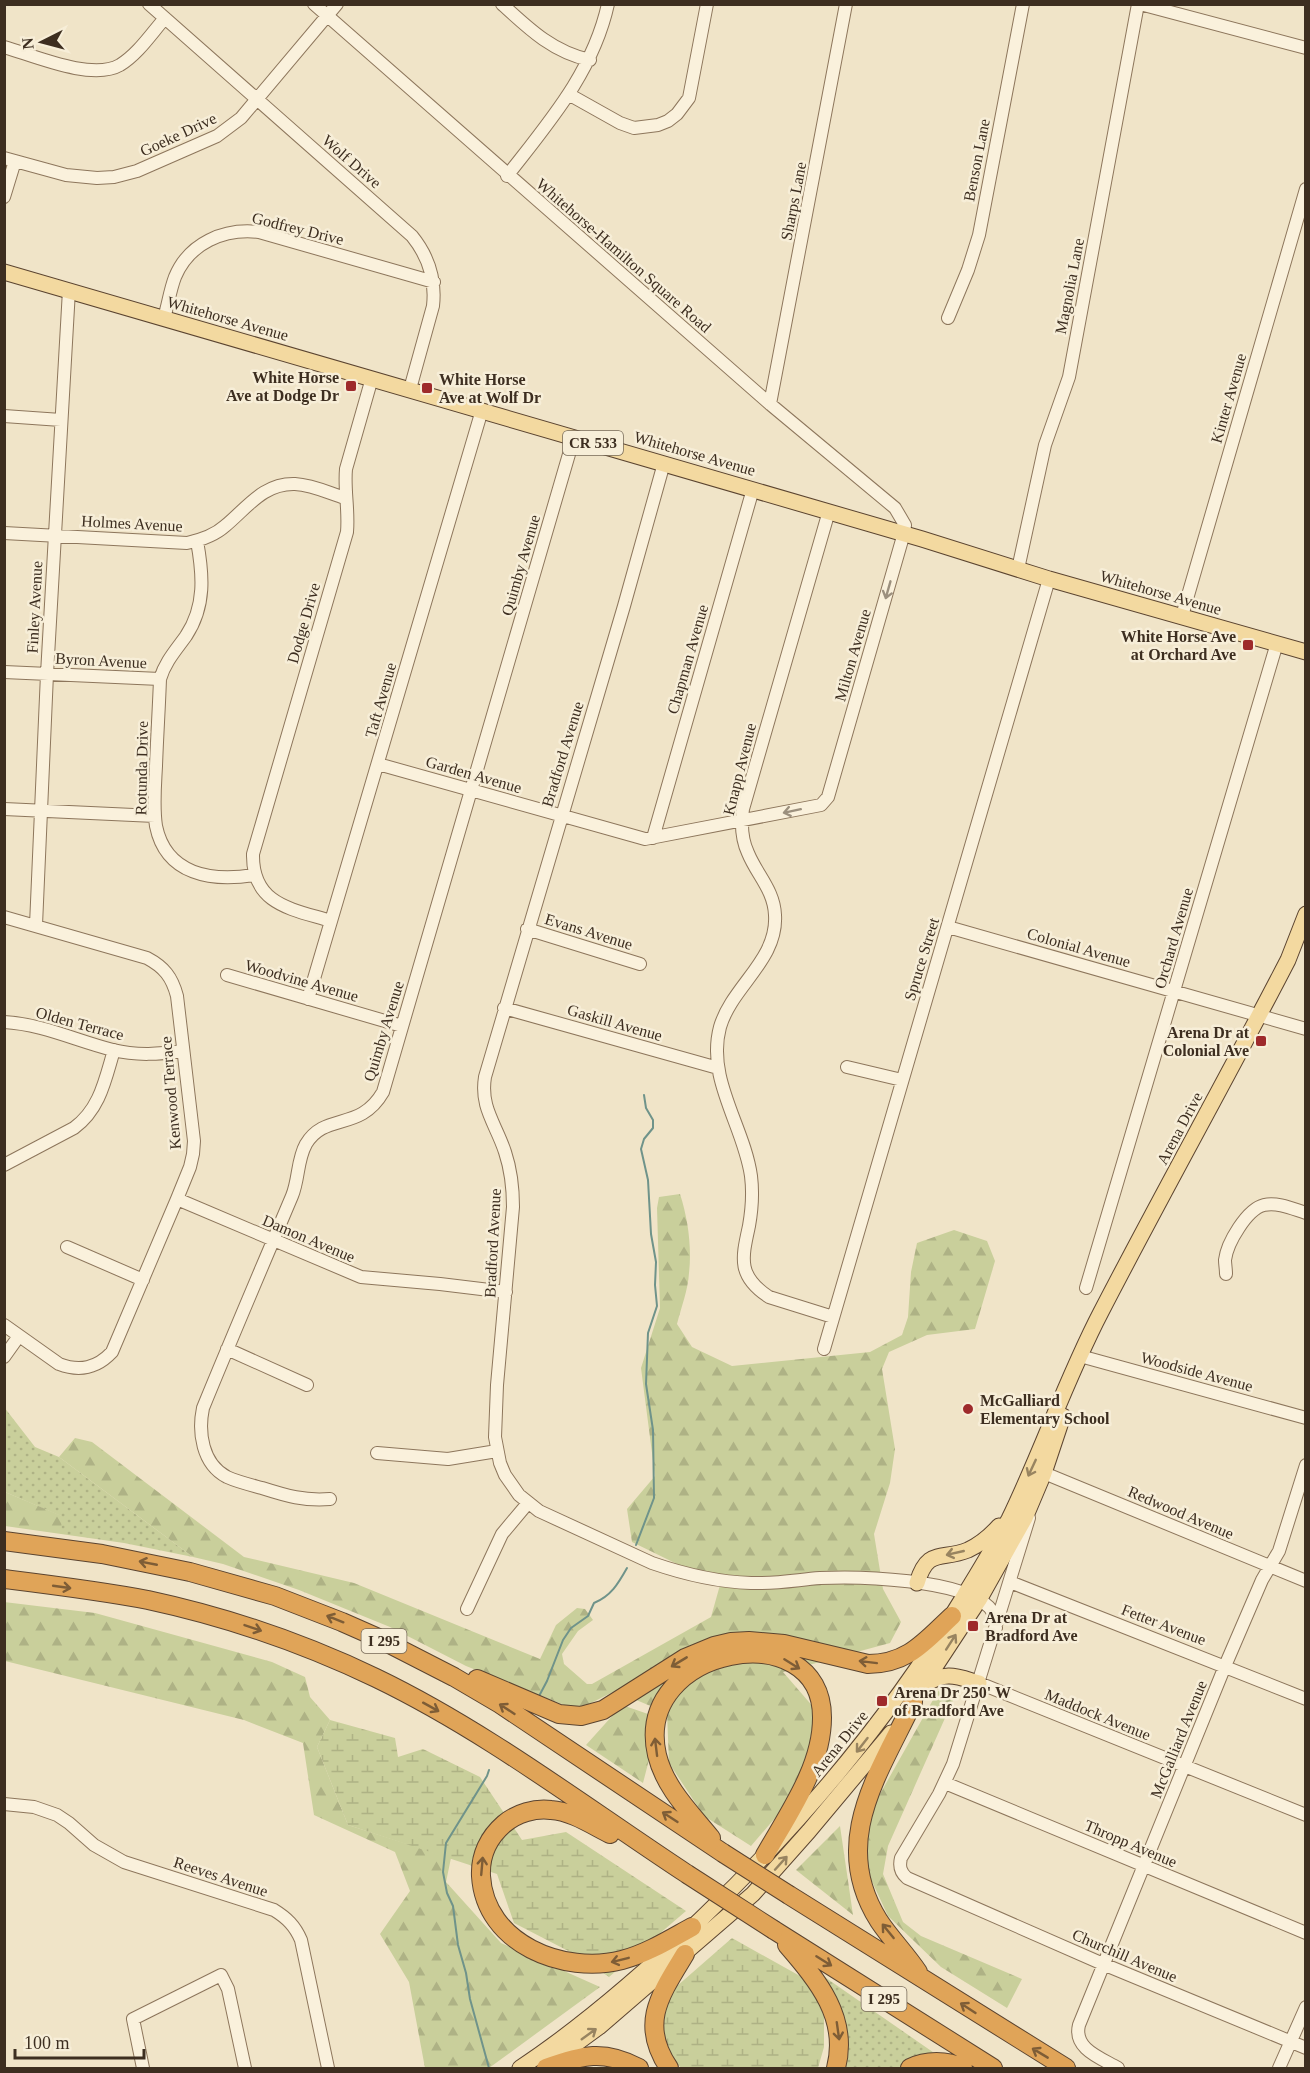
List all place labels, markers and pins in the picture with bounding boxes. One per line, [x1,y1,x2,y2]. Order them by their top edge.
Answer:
place label: White Horse Ave at Dodge Dr [226,369,339,405]
place label: White Horse Ave at Wolf Dr [439,371,541,406]
marker: White Horse Ave at Dodge Dr [344,379,358,393]
marker: White Horse Ave at Wolf Dr [420,381,434,395]
place label: White Horse Ave at Orchard Ave [1121,628,1236,663]
marker: White Horse Ave at Orchard Ave [1241,638,1255,652]
place label: Arena Dr at Colonial Ave [1163,1024,1250,1059]
marker: Arena Dr at Colonial Ave [1254,1034,1268,1048]
place label: McGalliard Elementary School [980,1392,1110,1428]
marker: McGalliard Elementary School [961,1402,975,1416]
place label: Arena Dr at Bradford Ave [985,1609,1078,1644]
marker: Arena Dr at Bradford Ave [966,1619,980,1633]
place label: Arena Dr 250' W of Bradford Ave [894,1684,1011,1719]
marker: Arena Dr 250' W of Bradford Ave [875,1694,889,1708]

